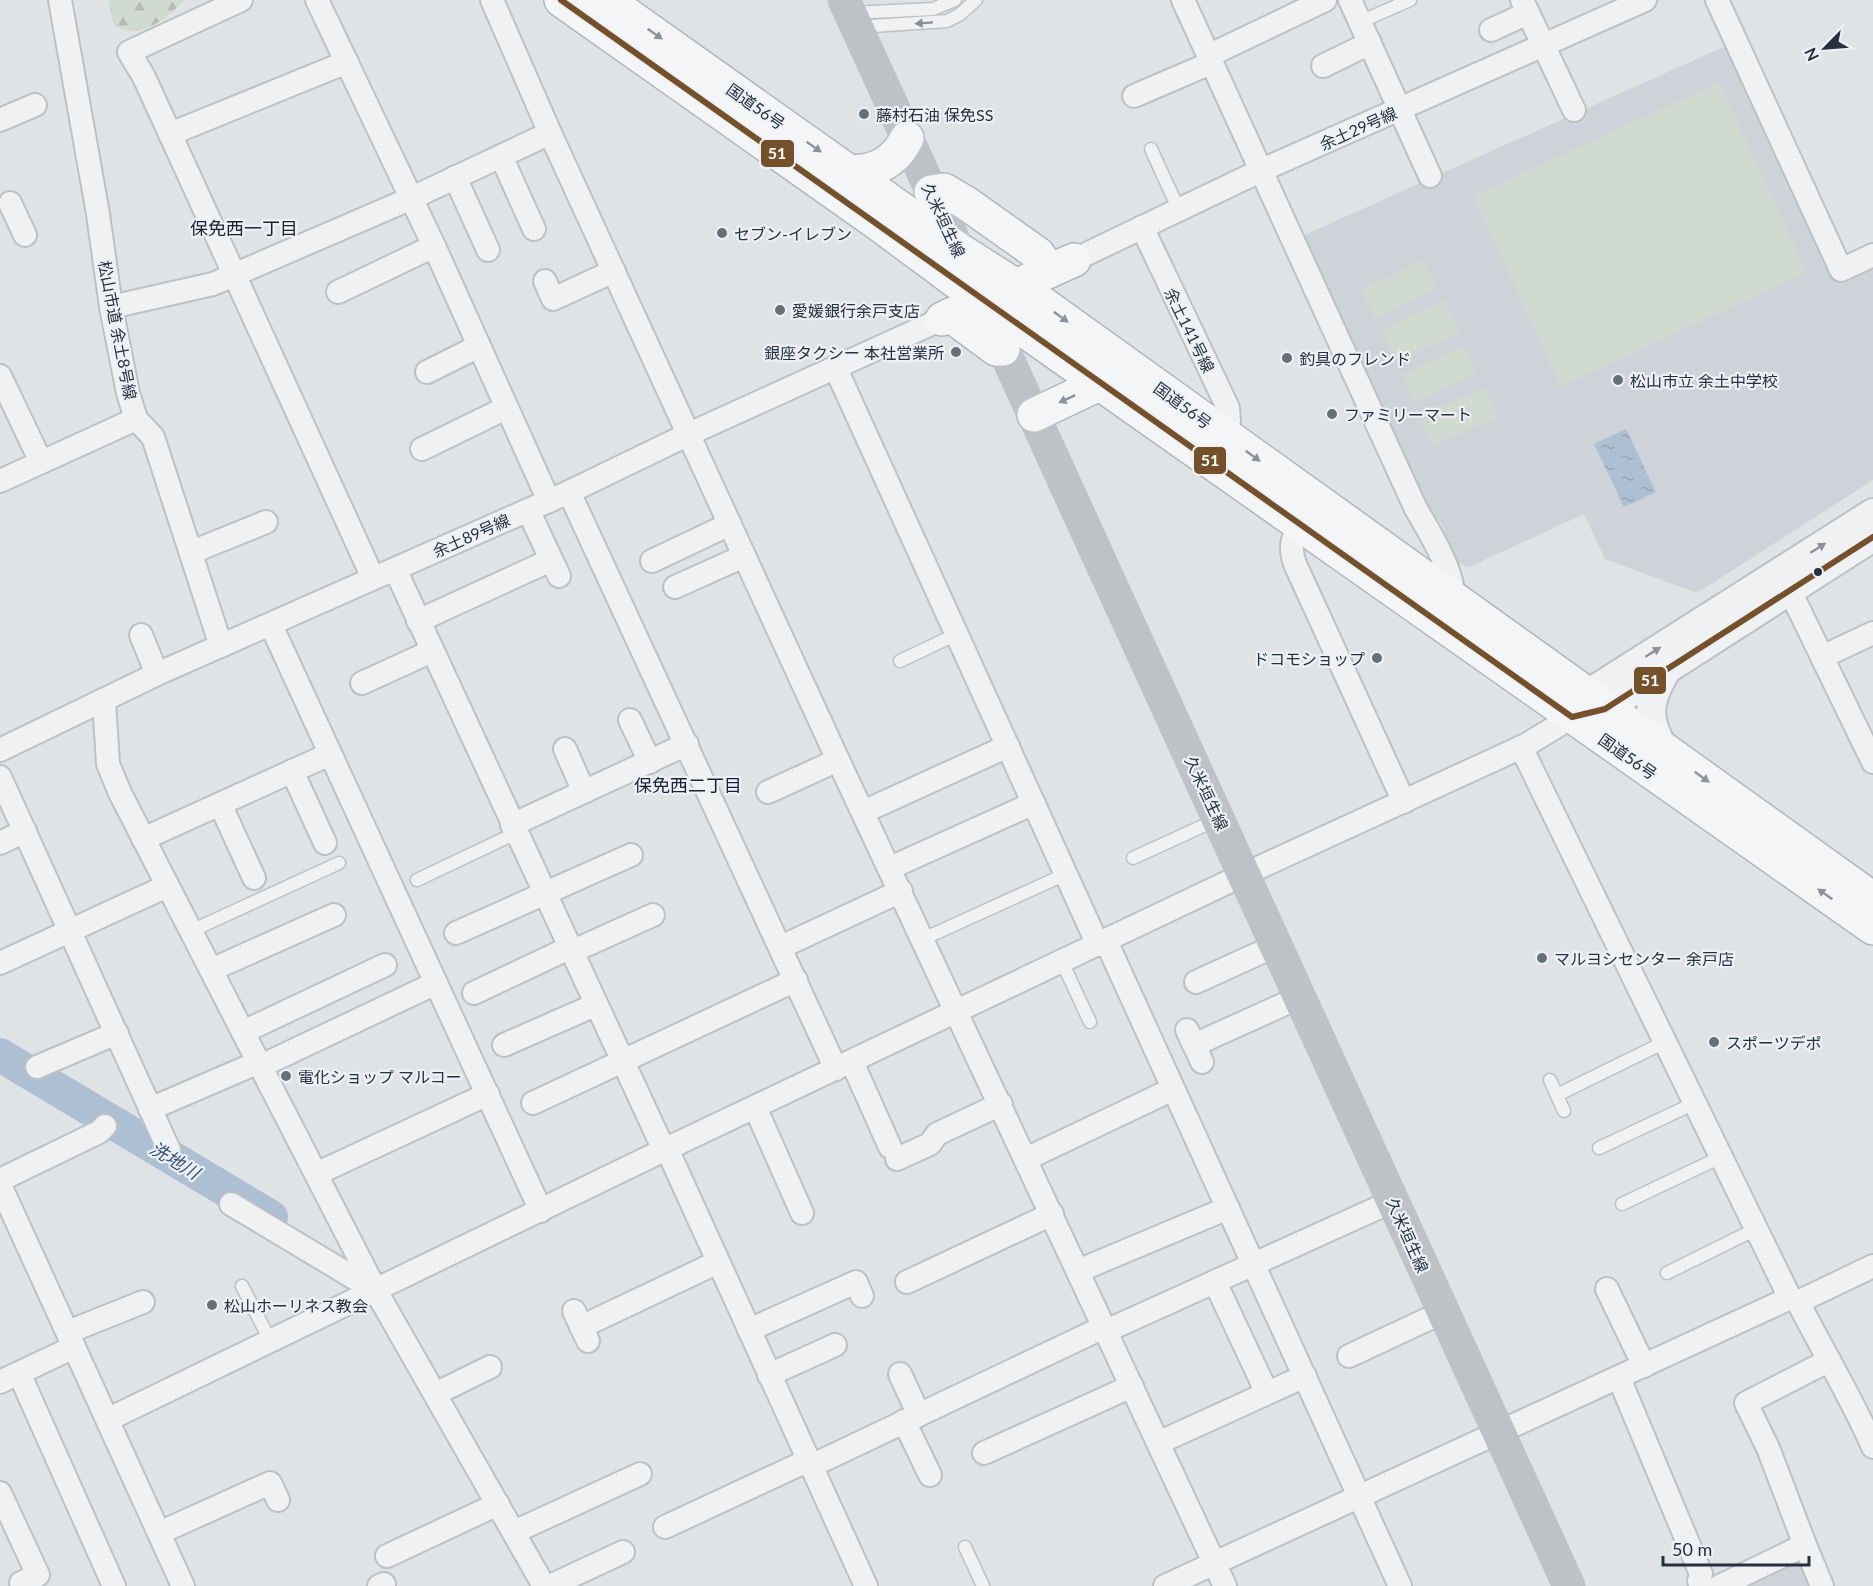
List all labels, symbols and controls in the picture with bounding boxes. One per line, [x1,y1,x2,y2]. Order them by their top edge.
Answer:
one-way arrow [915,18,934,28]
north arrow [1795,18,1855,78]
one-way arrow [646,28,662,40]
text: N [1800,45,1822,64]
street label: 国道56号 [723,79,789,133]
street label: 余土29号線 [1316,103,1400,153]
place label: 藤村石油 保免SS [876,105,993,124]
marker: 藤村石油 保免SS [857,107,871,121]
line badge: 51 [760,139,795,168]
one-way arrow [805,141,821,153]
text: 51 [768,143,786,162]
street label: 久米垣生線 [918,180,970,260]
district label: 保免西一丁目 [190,217,298,239]
place label: セブン-イレブン [734,224,852,243]
marker: セブン-イレブン [715,226,729,240]
street label: 松山市道 余土8号線 [95,259,141,401]
street label: 余土141号線 [1161,285,1219,375]
place label: 愛媛銀行余戸支店 [792,301,920,320]
marker: 愛媛銀行余戸支店 [773,303,787,317]
one-way arrow [1052,311,1068,323]
place label: 銀座タクシー 本社営業所 [764,343,944,362]
marker: 銀座タクシー 本社営業所 [949,345,963,359]
place label: 釣具のフレンド [1299,349,1411,368]
marker: 釣具のフレンド [1280,351,1294,365]
place label: 松山市立 余土中学校 [1630,371,1778,390]
marker: 松山市立 余土中学校 [1611,373,1625,387]
street label: 国道56号 [1150,378,1216,432]
one-way arrow [1059,394,1076,403]
place label: ファミリーマート [1344,405,1472,424]
marker: ファミリーマート [1325,407,1339,421]
line badge: 51 [1193,446,1227,475]
one-way arrow [1246,449,1261,461]
text: 51 [1201,450,1219,469]
street label: 余土89号線 [429,510,513,560]
one-way arrow [1810,542,1826,553]
unlabelled marker [1812,566,1824,578]
one-way arrow [1645,647,1661,658]
place label: ドコモショップ [1253,649,1365,668]
marker: ドコモショップ [1370,651,1384,665]
line badge: 51 [1633,666,1667,695]
text: 51 [1641,670,1659,689]
street label: 国道56号 [1595,729,1661,783]
street label: 久米垣生線 [1181,753,1233,833]
one-way arrow [1694,771,1710,783]
district label: 保免西二丁目 [634,774,742,796]
one-way arrow [1818,888,1834,900]
place label: マルヨシセンター 余戸店 [1554,949,1734,968]
marker: マルヨシセンター 余戸店 [1535,951,1549,965]
place label: スポーツデポ [1726,1033,1822,1052]
marker: スポーツデポ [1707,1035,1721,1049]
place label: 電化ショップ マルコー [298,1067,462,1086]
marker: 電化ショップ マルコー [279,1069,293,1083]
water label: 洗地川 [146,1137,206,1184]
street label: 久米垣生線 [1383,1195,1433,1275]
place label: 松山ホーリネス教会 [224,1296,368,1315]
marker: 松山ホーリネス教会 [205,1298,219,1312]
scale bar [1663,1529,1808,1567]
text: 50 m [1672,1538,1712,1560]

